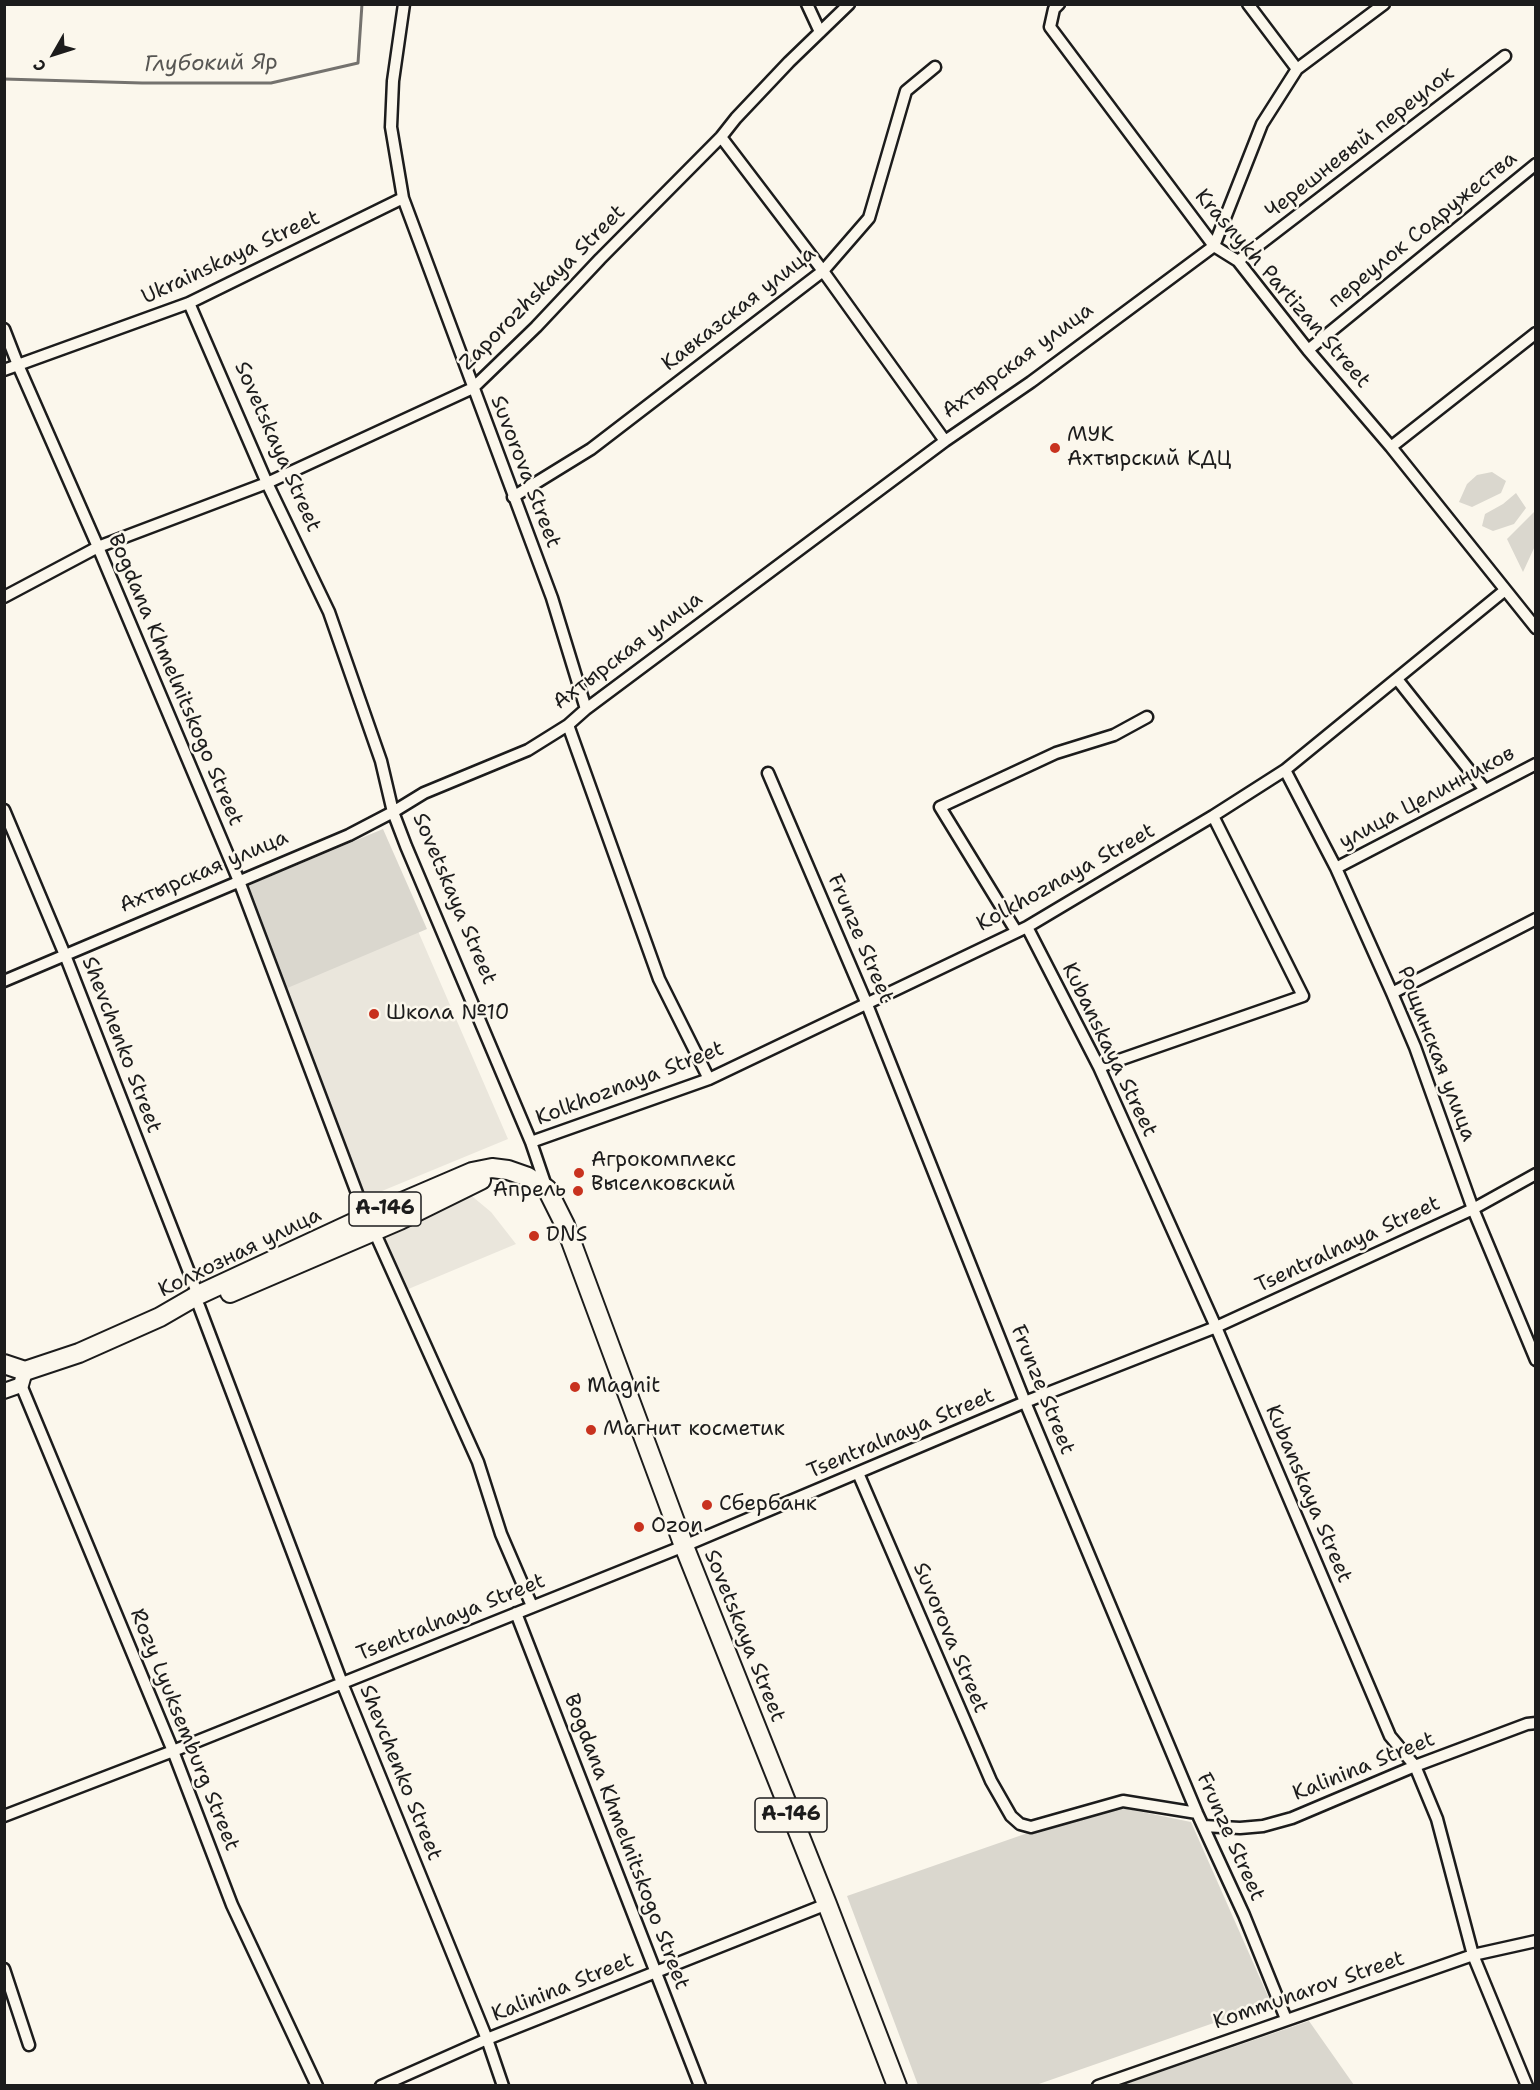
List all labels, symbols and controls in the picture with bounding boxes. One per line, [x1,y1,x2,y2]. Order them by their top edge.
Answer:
north arrow [24,24,84,84]
water label: Глубокий Яр [144,50,278,78]
text: С [28,55,51,76]
street label: Черешневый переулок [1261,61,1459,225]
street label: переулок Содружества [1324,146,1522,314]
street label: Krasnykh Partizan Street [1189,184,1375,394]
street label: Zaporozhskaya Street [455,200,631,376]
street label: Ukrainskaya Street [138,206,324,310]
street label: Кавказская улица [657,241,821,377]
street label: Ахтырская улица [938,298,1098,424]
street label: Sovetskaya Street [228,358,326,536]
street label: Suvorova Street [484,392,566,552]
place label: МУК Ахтырский КДЦ [1067,423,1231,473]
marker: МУК Ахтырский КДЦ [1048,441,1062,455]
street label: Bogdana Khmelnitskogo Street [102,530,248,830]
street label: Ахтырская улица [548,587,708,715]
street label: улица Целинников [1335,741,1519,855]
street label: Sovetskaya Street [407,810,501,988]
street label: Kolkhoznaya Street [973,819,1159,937]
street label: Ахтырская улица [116,825,292,919]
street label: Frunze Street [822,871,898,1007]
street label: Shevchenko Street [76,953,166,1137]
street label: Kubanskaya Street [1056,959,1162,1141]
street label: Рощинская улица [1391,963,1481,1145]
place label: Школа №10 [386,1001,509,1027]
marker: Школа №10 [367,1007,381,1021]
street label: Kolkhoznaya Street [532,1036,728,1132]
place label: Агрокомплекс Выселковский [591,1148,736,1198]
marker: Агрокомплекс Выселковский [572,1166,586,1180]
place label: Апрель [493,1178,566,1204]
marker: Апрель [571,1184,585,1198]
street label: Tsentralnaya Street [1252,1191,1444,1299]
road number: А-146 [349,1192,421,1226]
street label: Колхозная улица [154,1203,326,1303]
place label: DNS [546,1223,587,1249]
marker: DNS [527,1229,541,1243]
street label: Frunze Street [1005,1322,1079,1458]
place label: Magnit [587,1374,660,1400]
marker: Magnit [568,1380,582,1394]
street label: Tsentralnaya Street [804,1383,998,1485]
street label: Kubanskaya Street [1259,1401,1357,1587]
place label: Магнит косметик [603,1417,785,1443]
marker: Магнит косметик [584,1423,598,1437]
place label: Сбербанк [719,1492,817,1518]
marker: Сбербанк [700,1498,714,1512]
place label: Ozon [651,1514,703,1540]
marker: Ozon [632,1520,646,1534]
street label: Sovetskaya Street [698,1546,790,1726]
street label: Suvorova Street [907,1559,993,1717]
street label: Tsentralnaya Street [353,1569,549,1667]
street label: Rozy Lyuksemburg Street [124,1605,244,1855]
street label: Shevchenko Street [353,1682,447,1864]
street label: Bogdana Khmelnitskogo Street [558,1691,694,1993]
street label: Kalinina Street [1289,1727,1439,1807]
street label: Frunze Street [1191,1769,1269,1905]
road number: А-146 [755,1798,827,1832]
street label: Kommunarov Street [1210,1946,1408,2036]
street label: Kalinina Street [488,1948,638,2028]

